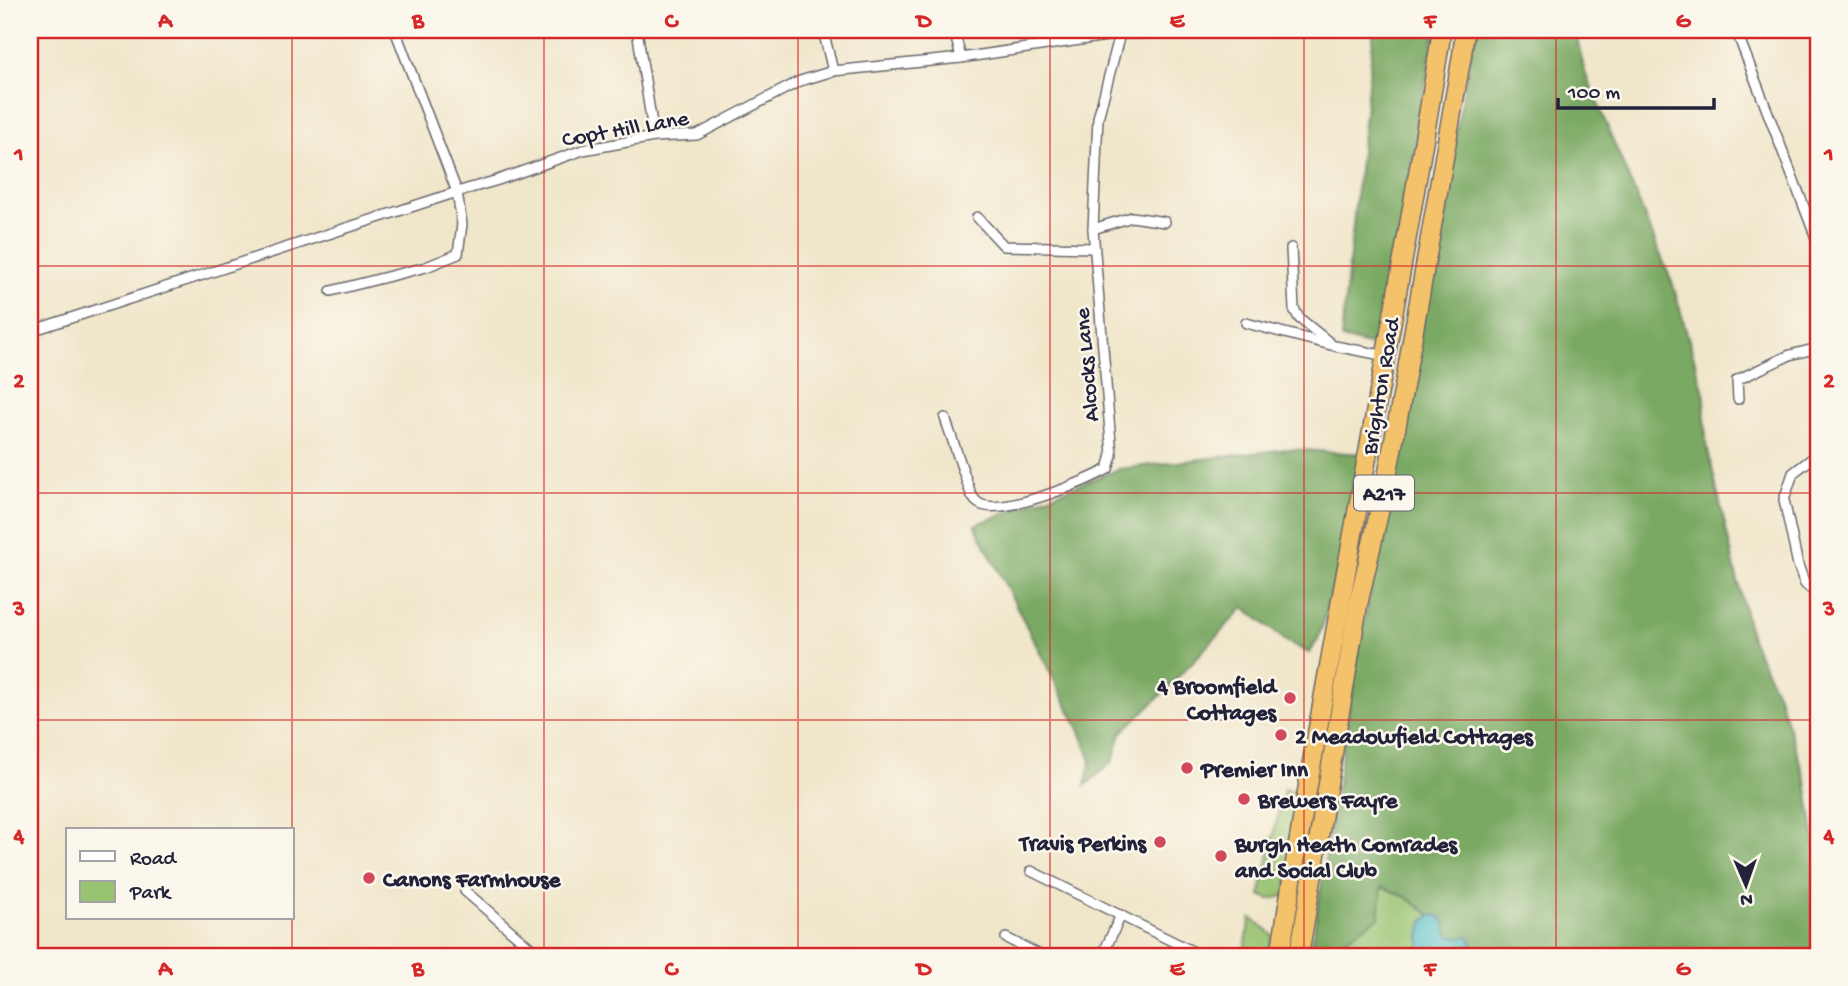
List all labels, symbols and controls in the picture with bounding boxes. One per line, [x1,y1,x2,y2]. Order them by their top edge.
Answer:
text: A [157,9,173,36]
text: B [411,9,425,36]
text: C [665,9,680,36]
text: D [915,9,933,36]
text: E [1170,9,1186,36]
text: F [1423,9,1438,36]
text: G [1676,9,1692,36]
scale bar [1558,66,1713,110]
text: 100 m [1567,82,1620,107]
street label: Copt Hill Lane [560,106,692,155]
text: 1 [13,142,24,169]
text: 1 [1823,142,1834,169]
street label: Alcocks Lane [1070,305,1107,423]
street label: Brighton Road [1357,315,1408,458]
text: 2 [13,369,25,396]
text: 2 [1823,369,1835,396]
road number: A217 [1354,476,1414,510]
text: 3 [12,597,25,624]
text: 3 [1822,597,1835,624]
place label: 4 Broomfield Cottages [1156,675,1279,728]
marker: 4 Broomfield Cottages [1282,690,1298,706]
place label: 2 Meadowfield Cottages [1295,725,1534,752]
marker: 2 Meadowfield Cottages [1273,727,1289,743]
place label: Premier Inn [1199,758,1309,785]
marker: Premier Inn [1179,760,1195,776]
place label: Brewers Fayre [1257,789,1399,816]
marker: Brewers Fayre [1236,791,1252,807]
text: 4 [13,824,25,851]
text: 4 [1823,824,1835,851]
legend [66,828,294,920]
place label: Travis Perkins [1018,832,1148,859]
place label: Burgh Heath Comrades and Social Club [1234,833,1459,886]
marker: Travis Perkins [1152,834,1168,850]
text: Road [130,848,178,873]
marker: Burgh Heath Comrades and Social Club [1213,848,1229,864]
north arrow [1712,850,1782,920]
place label: Canons Farmhouse [383,868,562,895]
marker: Canons Farmhouse [361,870,377,886]
text: Park [129,882,173,907]
text: N [1740,887,1753,910]
text: A [157,957,173,984]
text: B [411,957,425,984]
text: C [665,957,680,984]
text: D [915,957,933,984]
text: E [1170,957,1186,984]
text: F [1423,957,1438,984]
text: G [1676,957,1692,984]

